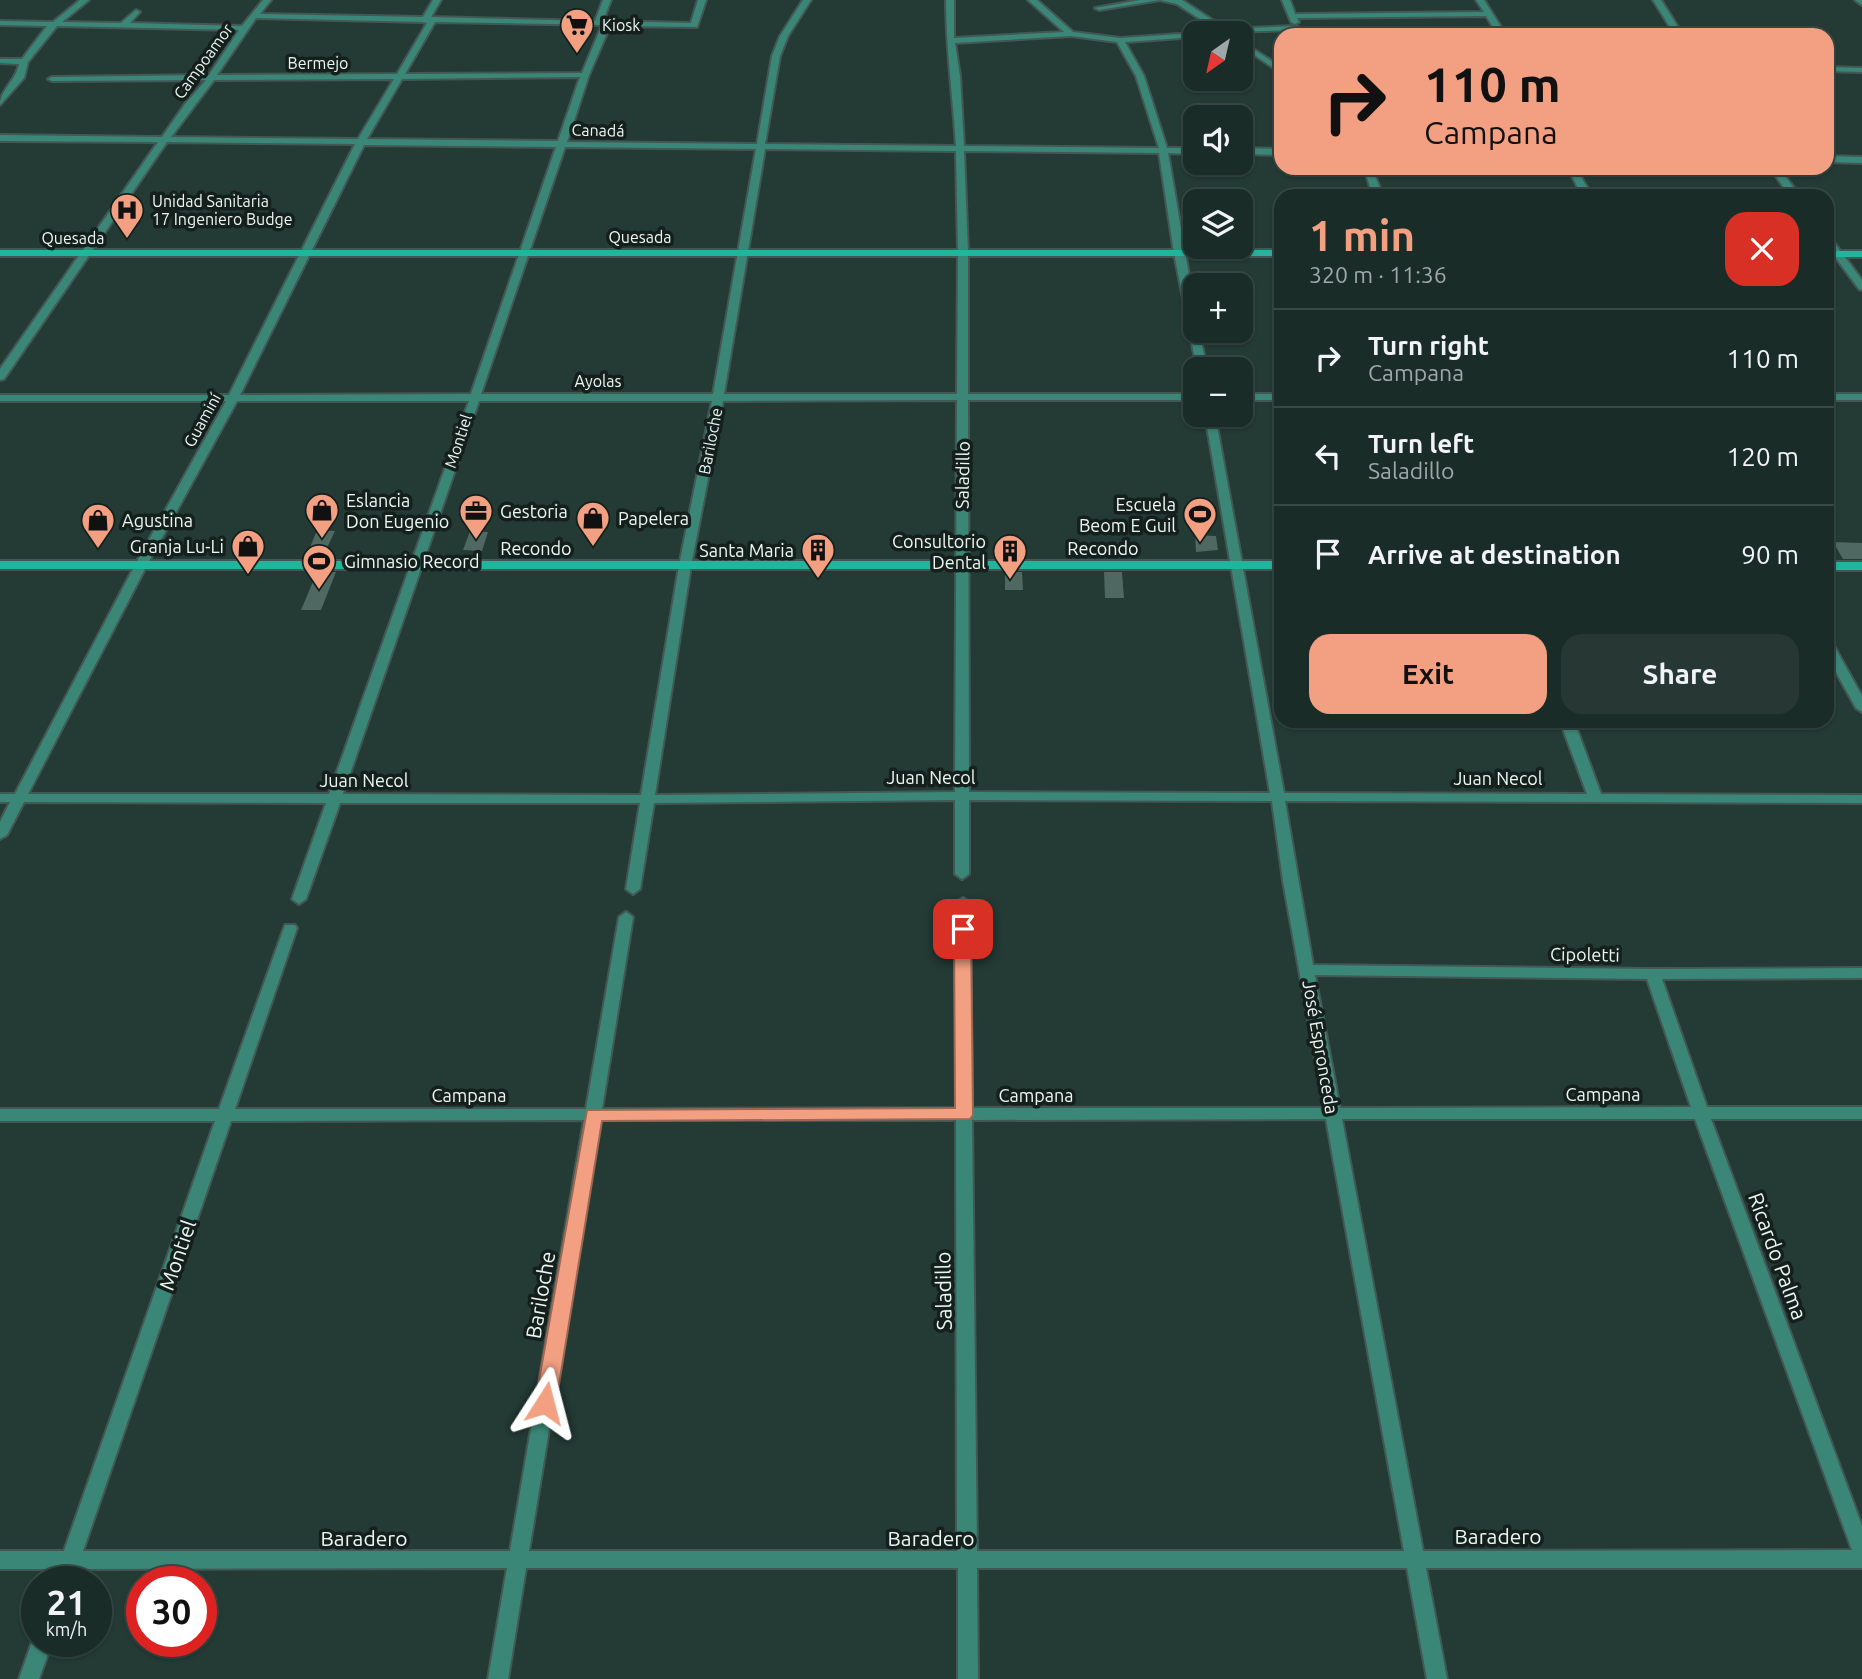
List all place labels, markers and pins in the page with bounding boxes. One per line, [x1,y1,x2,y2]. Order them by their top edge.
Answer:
supermarket icon: Kiosk [558,6,596,55]
place label: Kiosk [602,16,640,34]
hospital icon: Unidad Sanitaria 17 Ingeniero Budge [108,191,146,240]
place label: Unidad Sanitaria 17 Ingeniero Budge [152,192,293,228]
place label: Eslancia Don Eugenio [346,490,449,531]
shop icon: Eslancia Don Eugenio [303,491,341,540]
office icon: Gestoria [457,492,495,541]
place label: Escuela Beom E Guil [1079,494,1176,535]
sports icon: Escuela Beom E Guil [1181,495,1219,544]
shop icon: Papelera [574,499,612,548]
shop icon: Agustina [79,501,117,550]
place label: Gestoria [500,501,568,521]
place label: Papelera [618,508,689,528]
place label: Agustina [122,510,193,530]
shop icon: Granja Lu-Li [229,527,267,576]
building icon: Santa Maria [799,531,837,580]
place label: Consultorio Dental [892,531,986,572]
building icon: Consultorio Dental [991,532,1029,581]
place label: Granja Lu-Li [130,536,224,556]
place label: Santa Maria [699,540,794,560]
sports icon: Gimnasio Record [300,542,338,591]
place label: Gimnasio Record [344,551,480,571]
pin [933,899,993,959]

